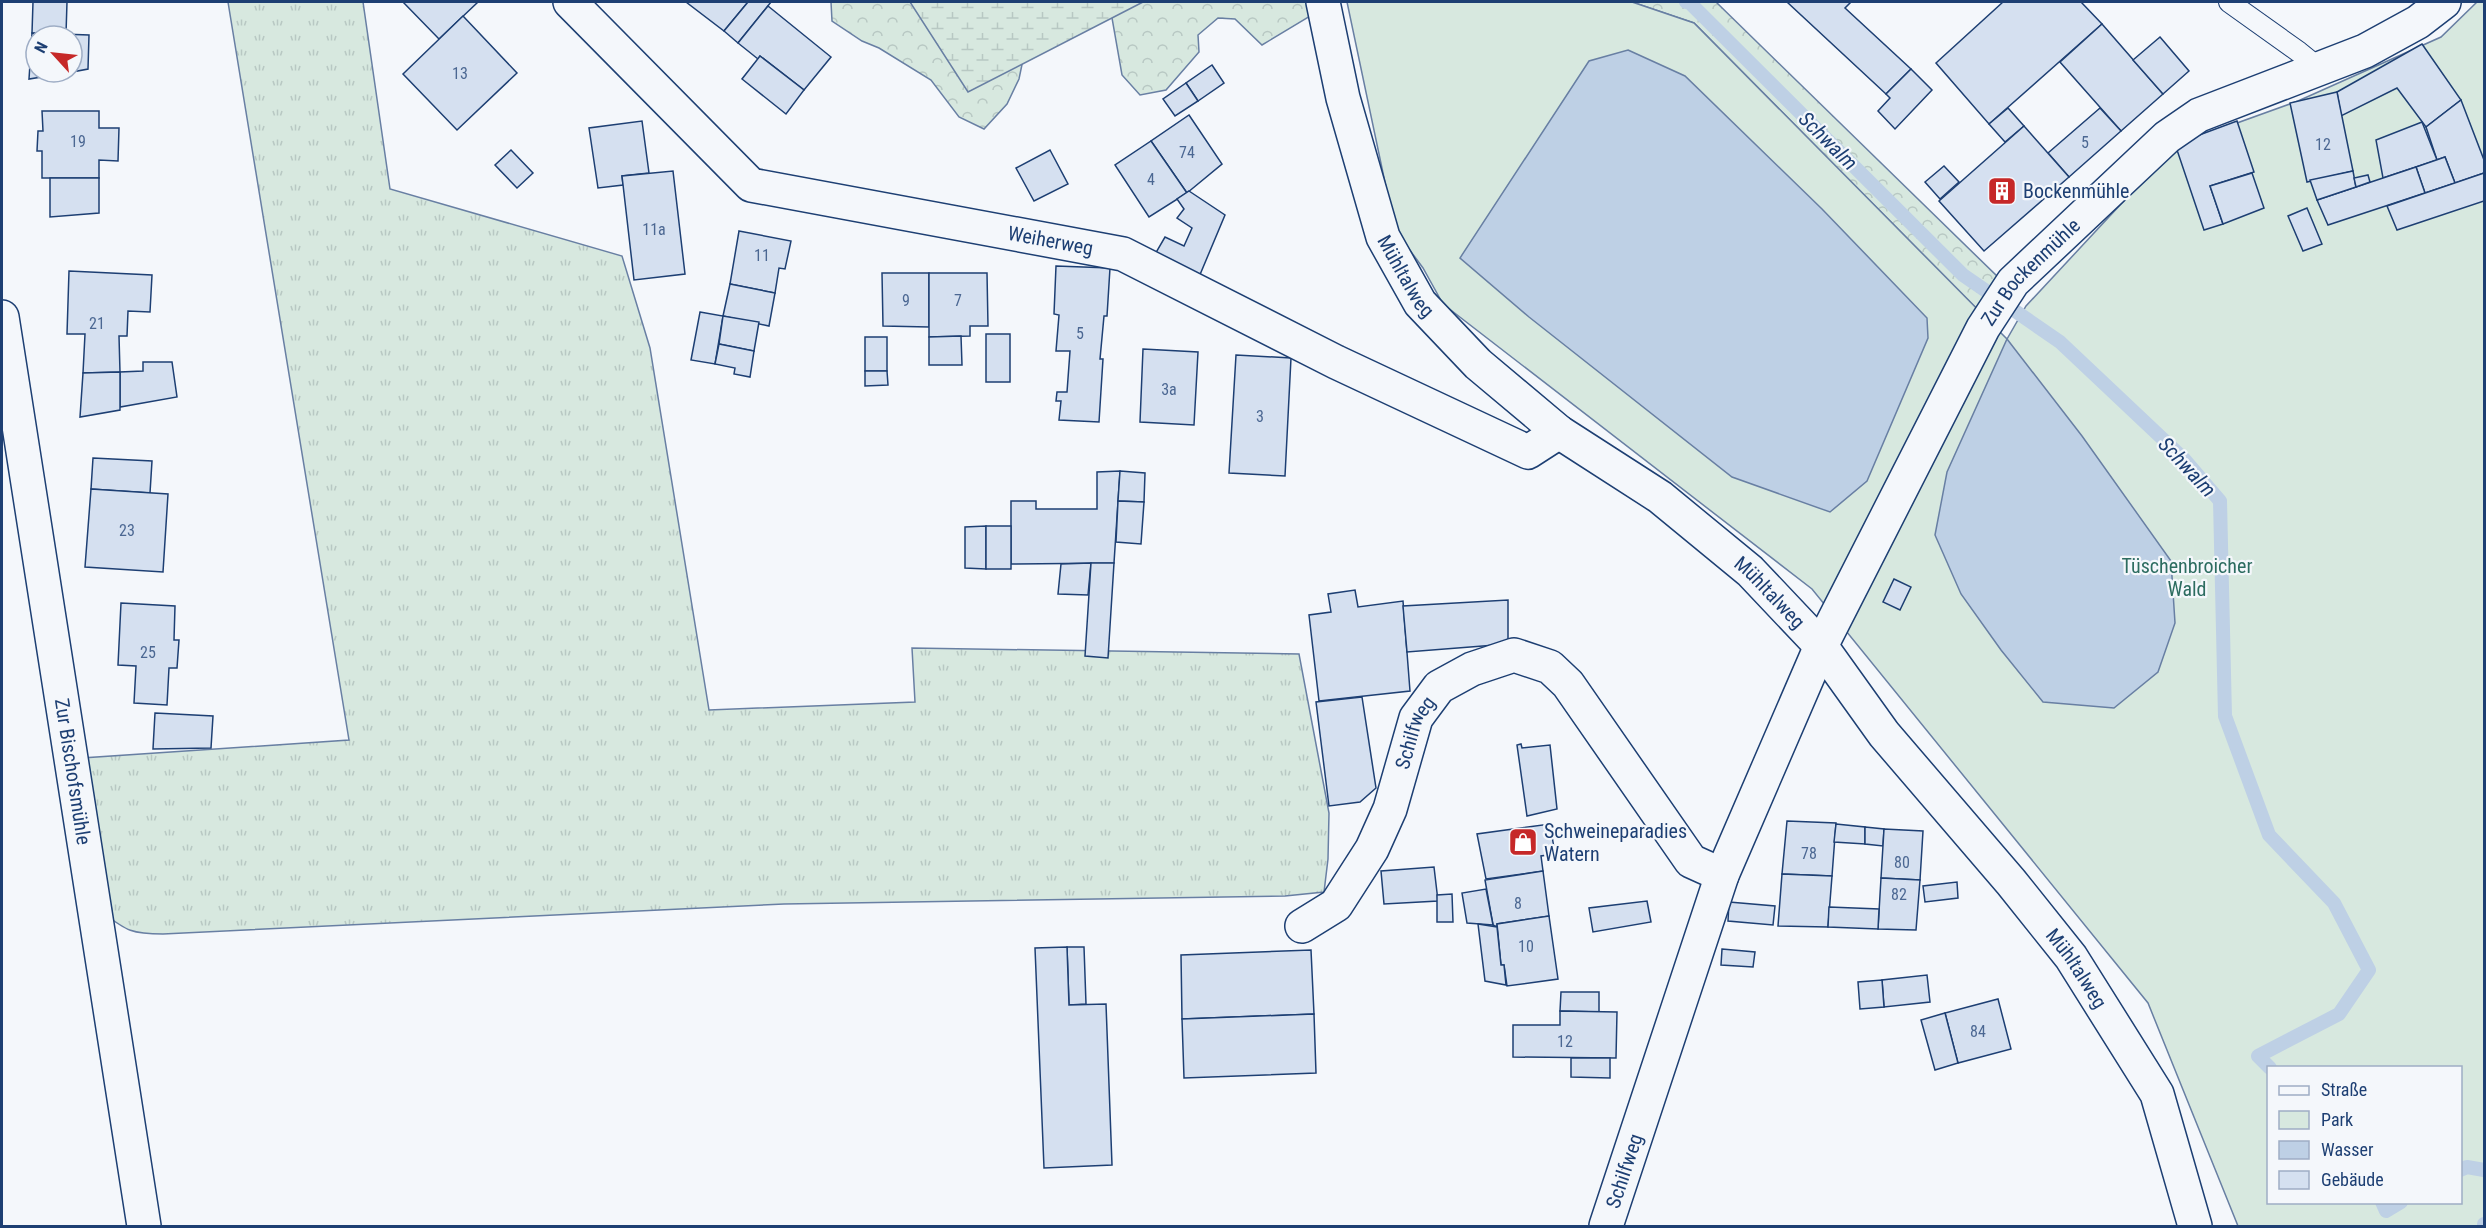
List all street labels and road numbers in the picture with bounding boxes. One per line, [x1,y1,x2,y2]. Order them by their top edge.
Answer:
street label: Zur Bockenmühle [1976,213,2085,330]
street label: Weiherweg [1006,221,1095,260]
street label: Mühltalweg [1372,231,1439,322]
street label: Mühltalweg [1730,551,1810,634]
street label: Schilfweg [1390,691,1440,772]
street label: Zur Bischofsmühle [50,696,96,846]
street label: Mühltalweg [2041,924,2112,1013]
street label: Schilfweg [1601,1131,1648,1211]

